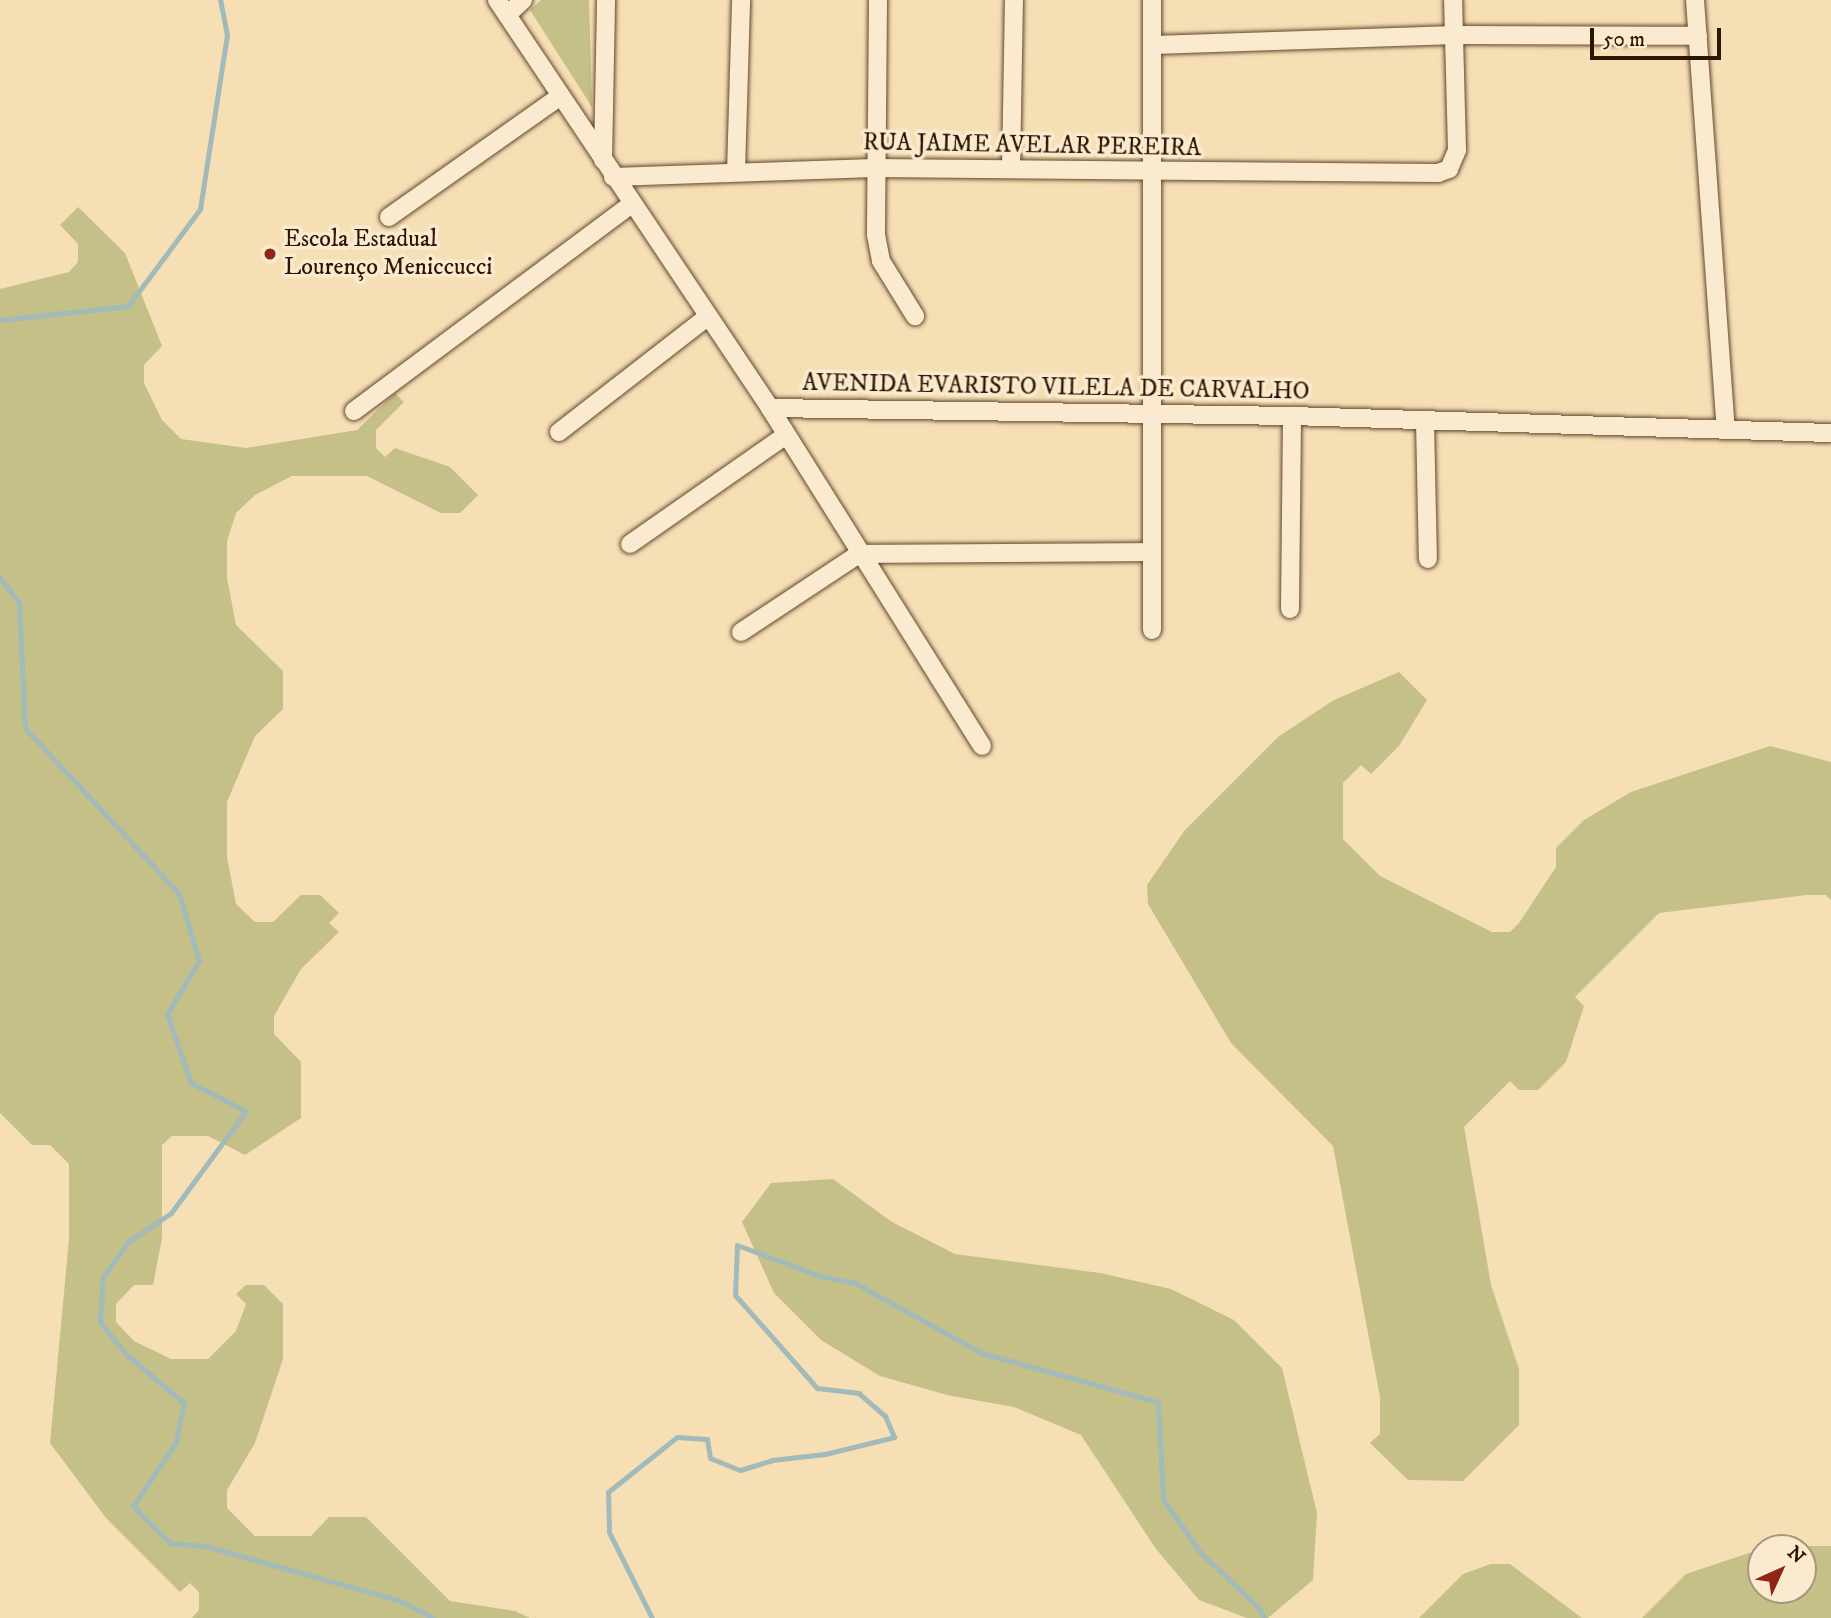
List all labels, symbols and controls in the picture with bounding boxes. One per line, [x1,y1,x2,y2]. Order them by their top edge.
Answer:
scale bar [1593,14,1724,58]
text: 50 m [1603,27,1645,53]
street label: RUA JAIME AVELAR PEREIRA [863,129,1201,163]
place label: Escola Estadual Lourenço Meniccucci [284,226,492,282]
marker: Escola Estadual Lourenço Meniccucci [262,246,278,262]
street label: AVENIDA EVARISTO VILELA DE CARVALHO [802,369,1310,407]
north arrow [1747,1534,1817,1604]
text: N [1782,1542,1809,1569]

